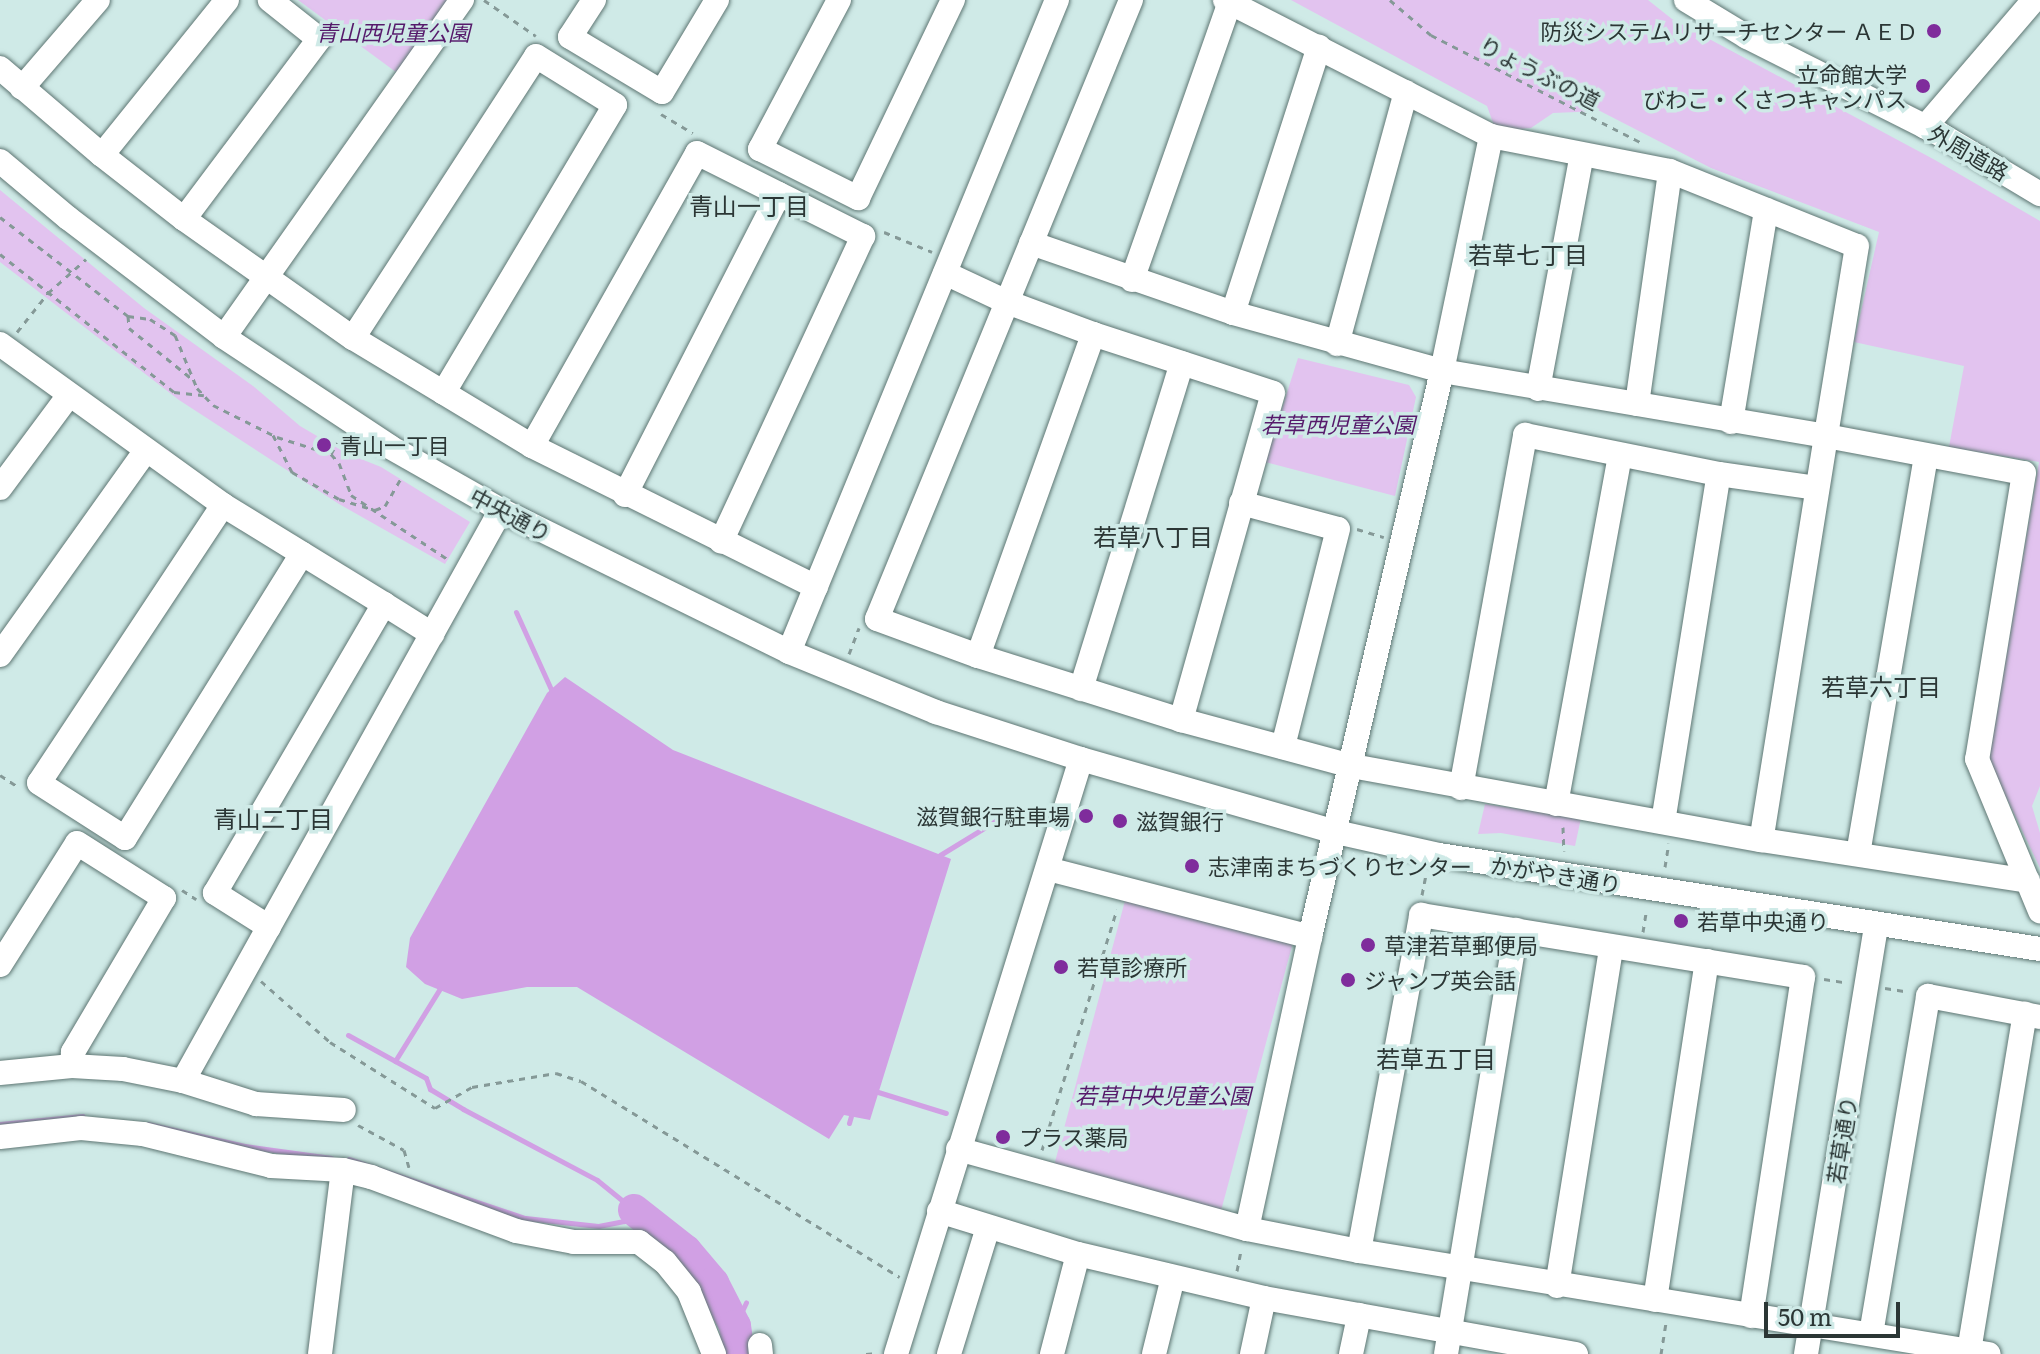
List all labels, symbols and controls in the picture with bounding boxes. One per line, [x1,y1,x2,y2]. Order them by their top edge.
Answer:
place label: 防災システムリサーチセンター ＡＥＤ [1540,18,1918,44]
park label: 青山西児童公園 [316,19,470,45]
marker: 防災システムリサーチセンター ＡＥＤ [1925,22,1943,40]
street label: りょうぶの道 [1475,30,1605,114]
place label: 立命館大学 びわこ・くさつキャンパス [1643,60,1907,112]
marker: 立命館大学 びわこ・くさつキャンパス [1914,77,1932,95]
street label: 外周道路 [1924,119,2014,185]
district label: 青山一丁目 [689,191,809,219]
district label: 若草七丁目 [1468,240,1588,268]
park label: 若草西児童公園 [1261,411,1415,437]
place label: 青山一丁目 [340,432,450,458]
marker: 青山一丁目 [315,436,333,454]
street label: 中央通り [466,482,556,546]
district label: 若草八丁目 [1093,522,1213,550]
district label: 若草六丁目 [1821,672,1941,700]
place label: 滋賀銀行駐車場 [916,803,1070,829]
district label: 青山二丁目 [213,804,333,832]
marker: 滋賀銀行駐車場 [1077,807,1095,825]
place label: 滋賀銀行 [1136,808,1224,834]
marker: 滋賀銀行 [1111,812,1129,830]
street label: かがやき通り [1489,851,1623,897]
place label: 志津南まちづくりセンター [1208,853,1472,879]
marker: 志津南まちづくりセンター [1183,857,1201,875]
place label: 若草中央通り [1697,908,1829,934]
marker: 若草中央通り [1672,912,1690,930]
place label: 草津若草郵便局 [1384,932,1538,958]
marker: 草津若草郵便局 [1359,936,1377,954]
place label: 若草診療所 [1077,954,1187,980]
marker: 若草診療所 [1052,958,1070,976]
place label: ジャンプ英会話 [1364,967,1518,993]
marker: ジャンプ英会話 [1339,971,1357,989]
district label: 若草五丁目 [1376,1044,1496,1072]
park label: 若草中央児童公園 [1075,1082,1251,1108]
street label: 若草通り [1821,1094,1861,1186]
place label: プラス薬局 [1019,1124,1129,1150]
marker: プラス薬局 [994,1128,1012,1146]
scale bar [1768,1286,1904,1336]
text: 50 m [1778,1298,1832,1333]

